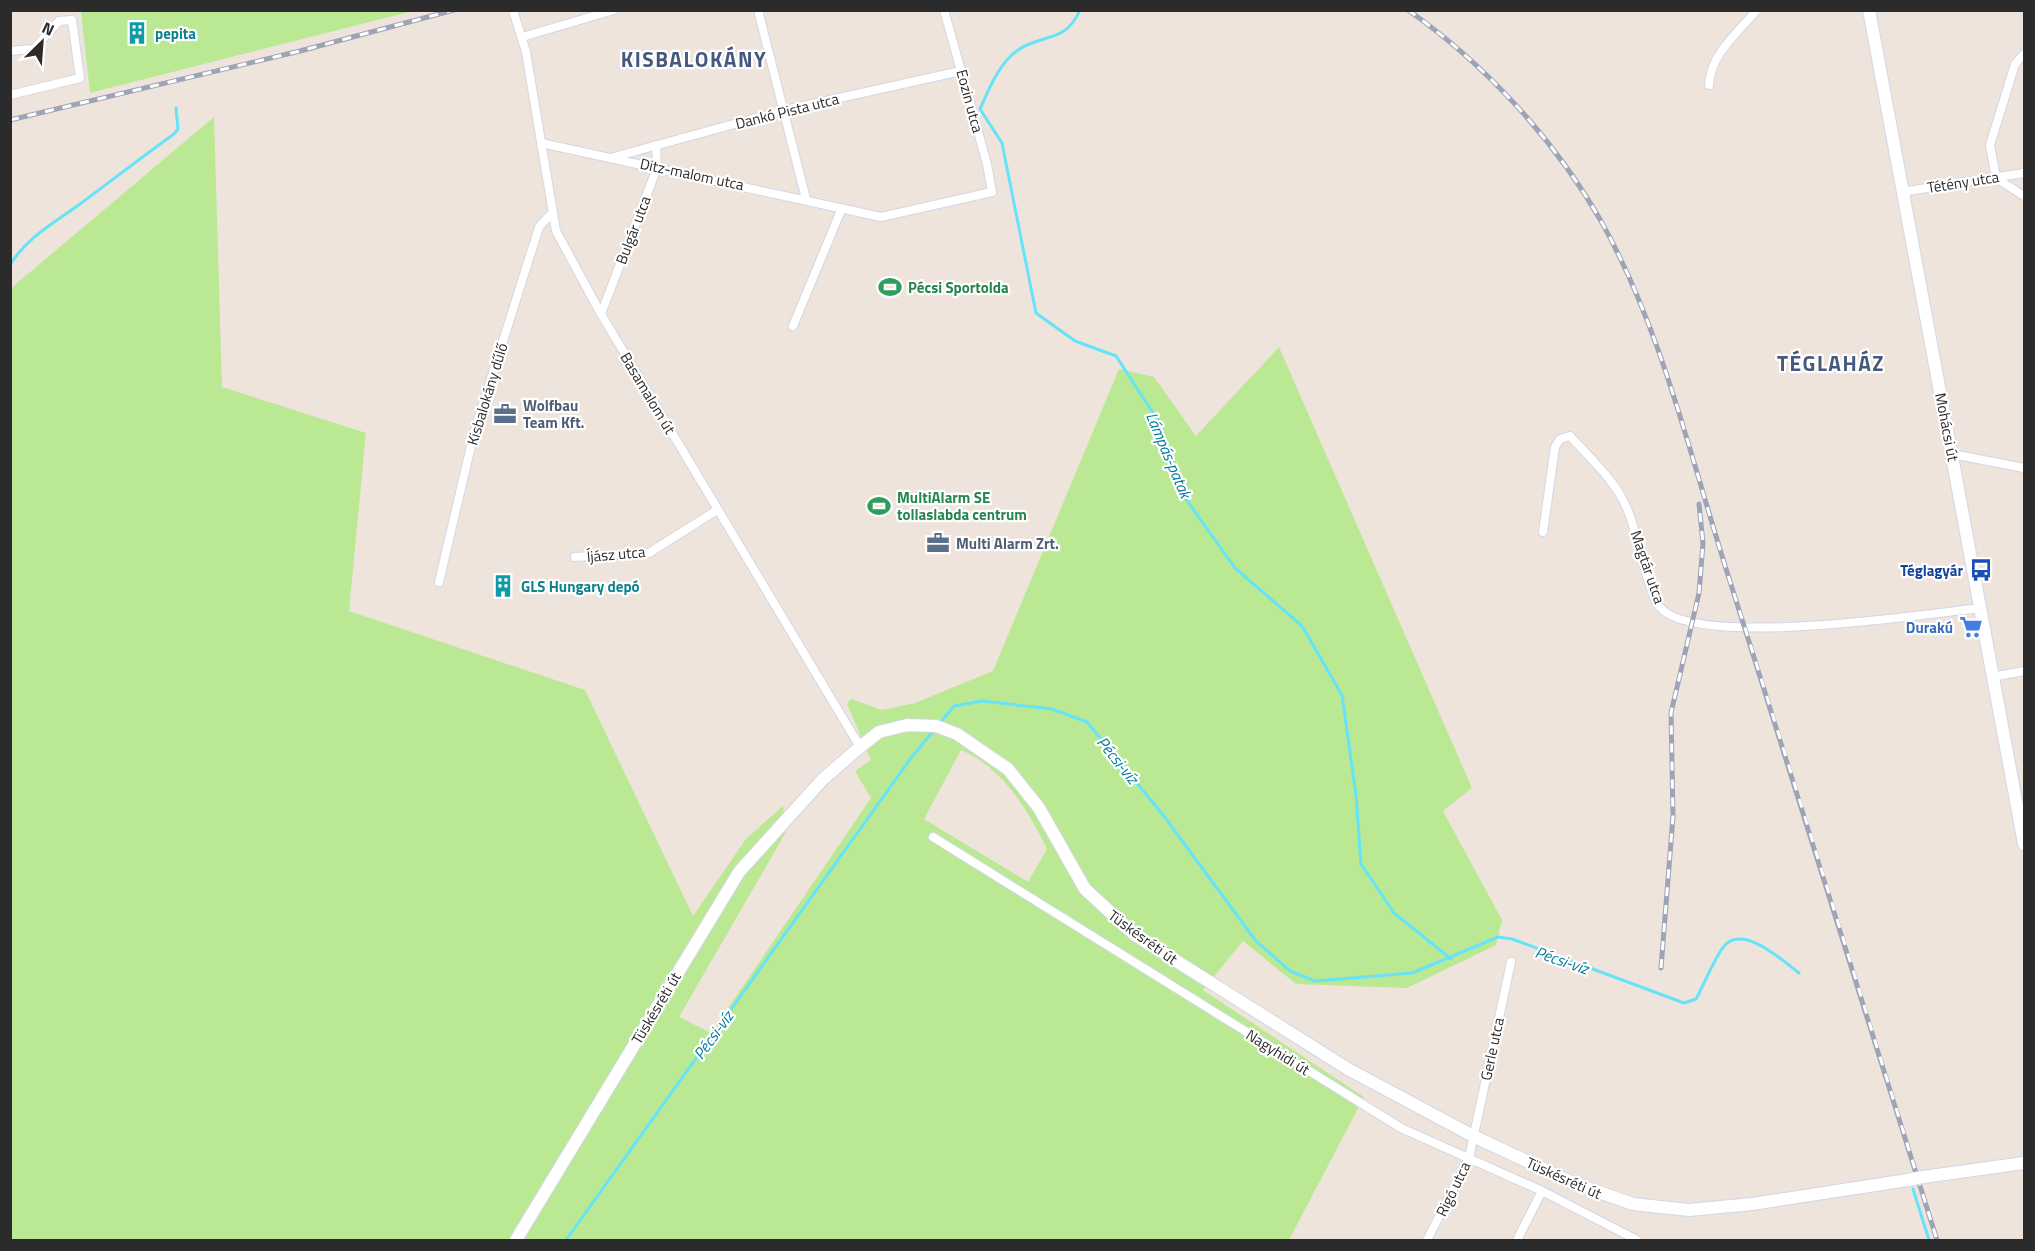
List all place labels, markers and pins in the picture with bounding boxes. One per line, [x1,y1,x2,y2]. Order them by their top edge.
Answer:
building icon: pepita [124,20,150,46]
place label: pepita [155,22,196,45]
sports icon: Pécsi Sportolda [877,274,903,300]
place label: Pécsi Sportolda [908,276,1009,299]
place label: Wolfbau Team Kft. [523,394,584,434]
office icon: Wolfbau Team Kft. [492,401,518,427]
place label: MultiAlarm SE tollaslabda centrum [897,486,1027,526]
sports icon: MultiAlarm SE tollaslabda centrum [866,493,892,519]
office icon: Multi Alarm Zrt. [925,530,951,556]
place label: Multi Alarm Zrt. [956,532,1059,555]
bus stop icon: Téglagyár [1968,557,1994,583]
place label: Téglagyár [1900,559,1963,582]
building icon: GLS Hungary depó [490,573,516,599]
place label: GLS Hungary depó [521,575,640,598]
supermarket icon: Durakú [1958,614,1984,640]
place label: Durakú [1906,616,1953,639]

